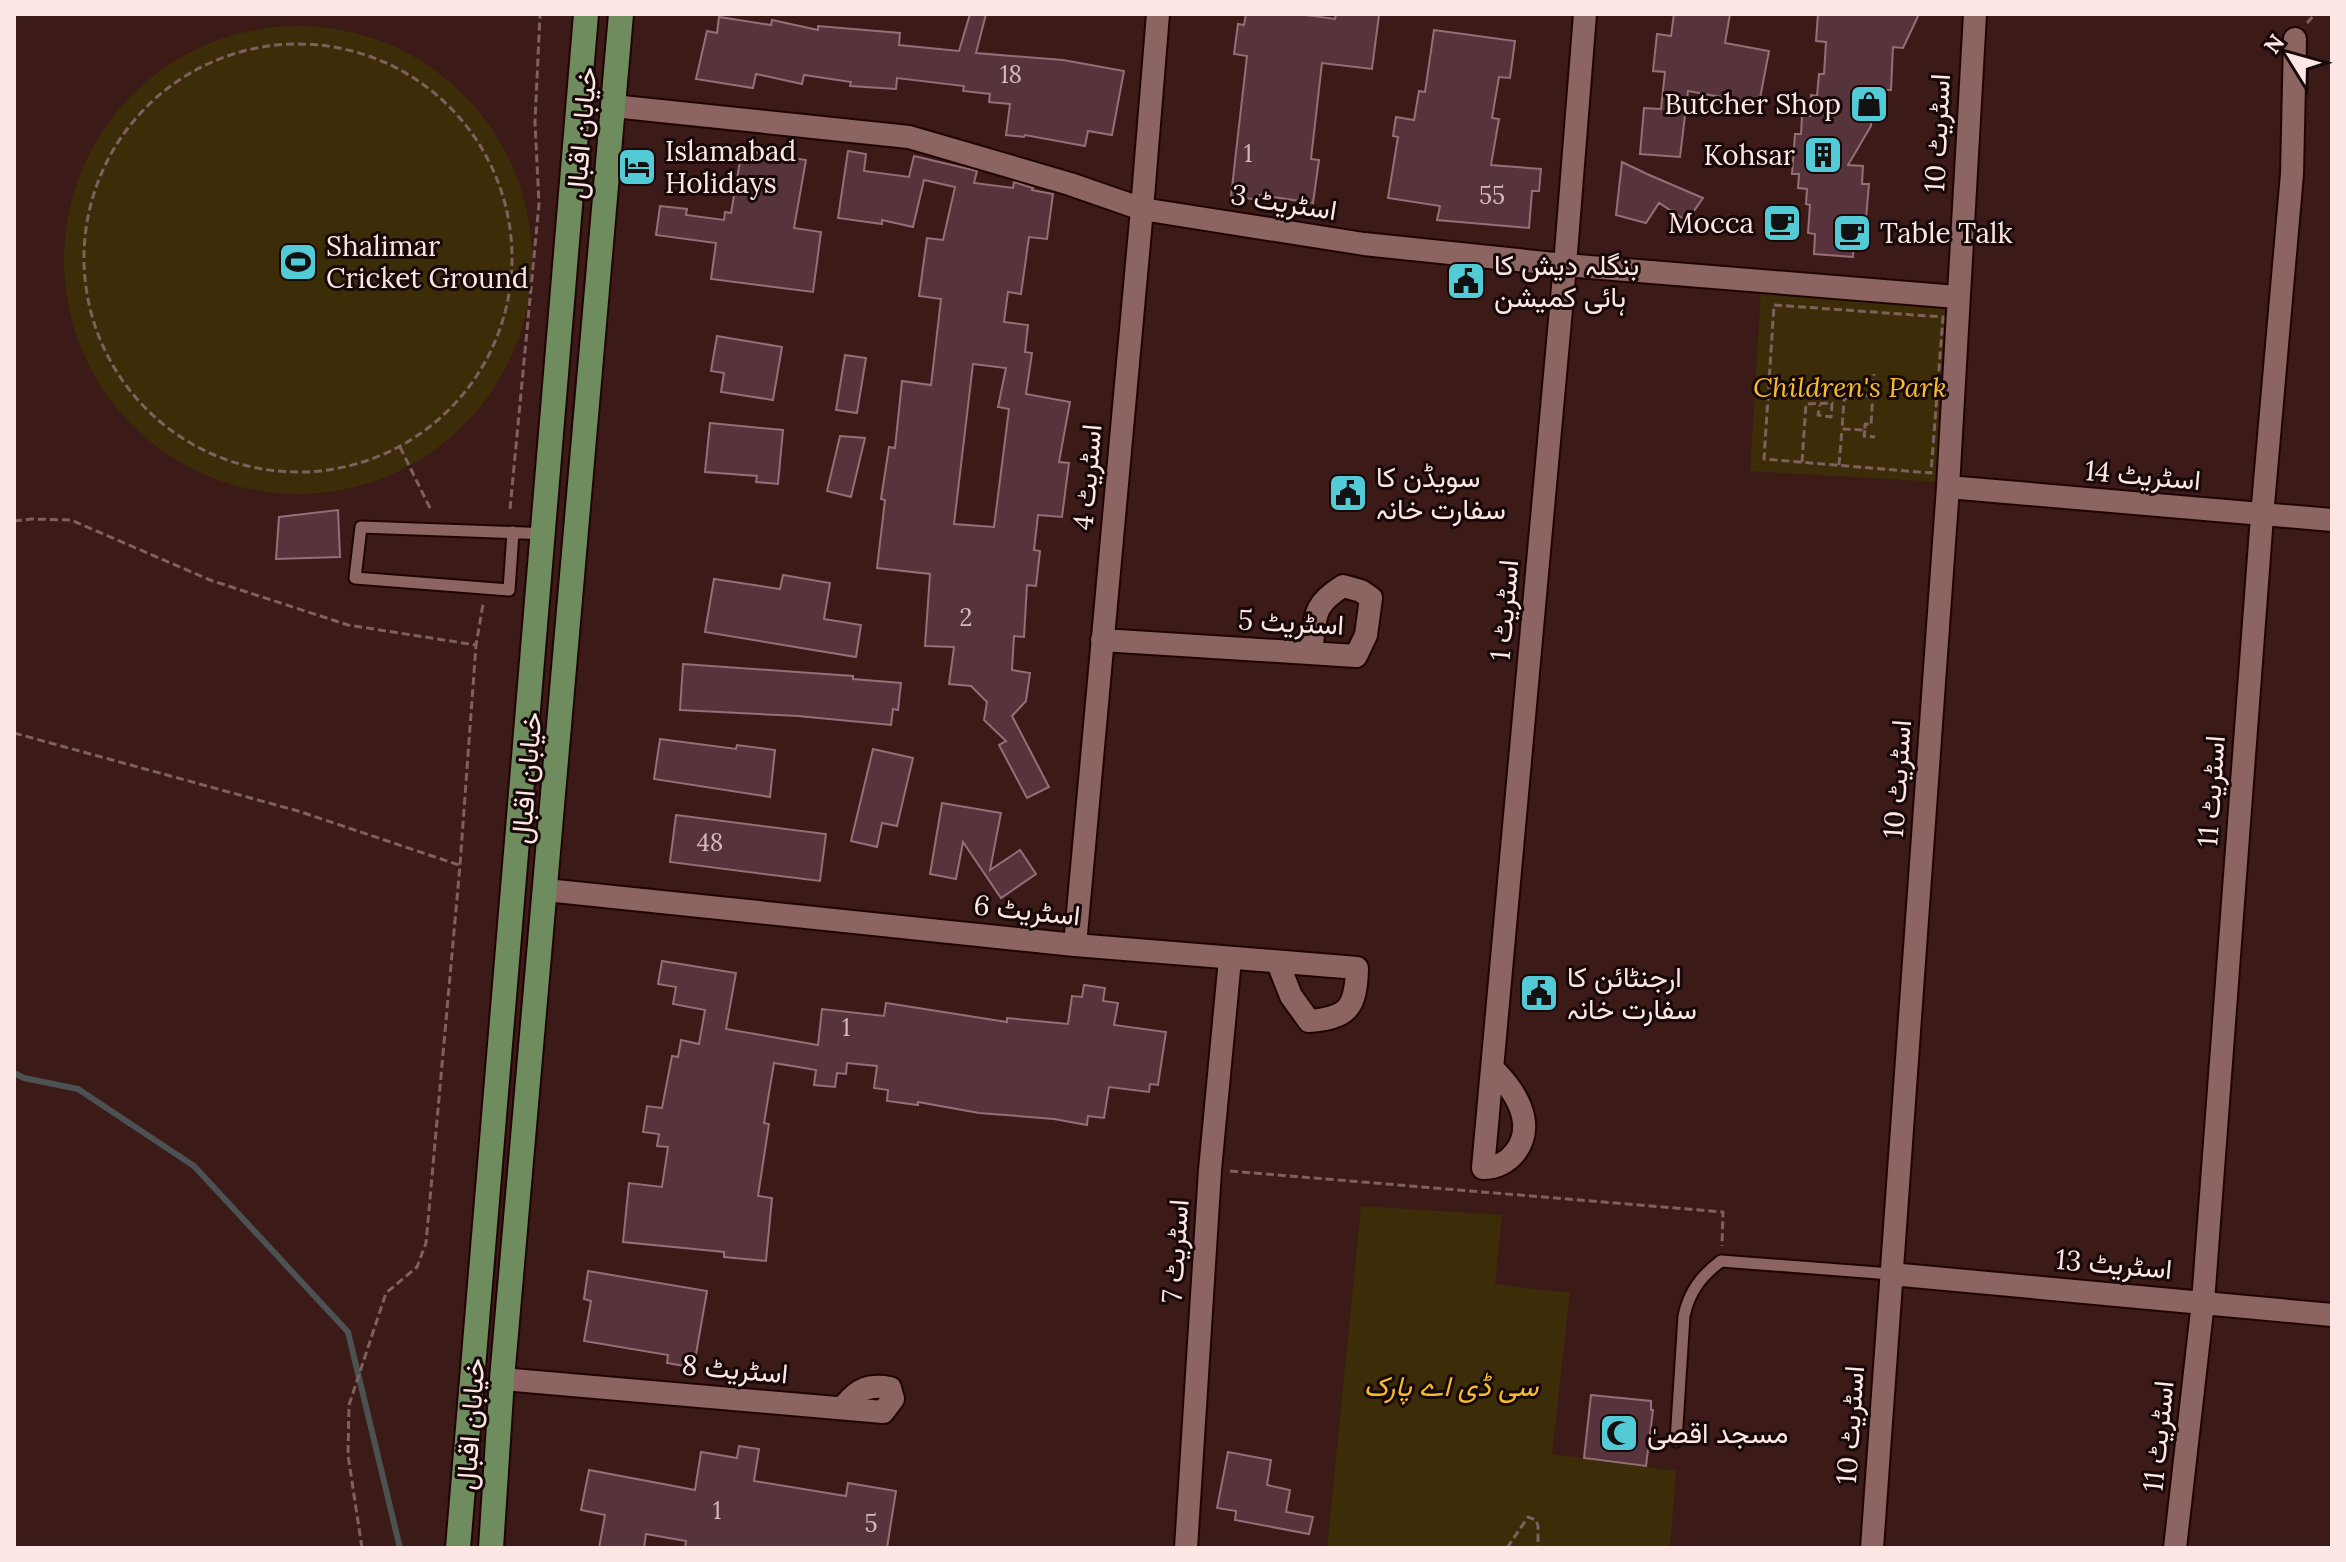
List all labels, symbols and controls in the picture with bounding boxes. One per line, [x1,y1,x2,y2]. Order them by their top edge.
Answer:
north arrow [2250,16,2330,96]
text: N [2258,29,2290,59]
house number: 18 [1000,59,1022,90]
street label: خیابان اقبال [557,65,605,201]
street label: اسٹریٹ 10 [1916,73,1958,193]
shop icon: Butcher Shop [1848,83,1890,125]
place label: Butcher Shop [1664,86,1841,122]
place label: Islamabad Holidays [665,133,796,201]
building icon: Kohsar [1802,134,1844,176]
place label: Kohsar [1704,137,1795,173]
house number: 1 [1244,138,1252,169]
hotel icon: Islamabad Holidays [616,146,658,188]
street label: اسٹریٹ 3 [1229,176,1339,228]
house number: 55 [1479,180,1505,211]
cafe icon: Mocca [1761,202,1803,244]
place label: Mocca [1668,205,1754,241]
cafe icon: Table Talk [1831,212,1873,254]
place label: Table Talk [1880,215,2013,251]
place label: Shalimar Cricket Ground [326,228,529,296]
sports icon: Shalimar Cricket Ground [277,241,319,283]
place label: بنگلہ دیش کا ہائی کمیشن [1494,247,1639,316]
public building icon: بنگلہ دیش کا ہائی کمیشن [1445,260,1487,302]
park label: Children's Park [1753,369,1947,405]
street label: اسٹریٹ 4 [1064,423,1110,531]
street label: اسٹریٹ 14 [2083,452,2203,498]
place label: سویڈن کا سفارت خانہ [1376,459,1506,527]
public building icon: سویڈن کا سفارت خانہ [1327,472,1369,514]
street label: اسٹریٹ 1 [1482,558,1526,662]
street label: اسٹریٹ 5 [1237,601,1345,643]
house number: 2 [960,602,972,633]
street label: خیابان اقبال [502,710,550,846]
street label: اسٹریٹ 10 [1875,719,1919,839]
street label: اسٹریٹ 11 [2189,734,2233,848]
house number: 48 [697,827,723,858]
street label: اسٹریٹ 6 [972,886,1082,934]
place label: ارجنٹائن کا سفارت خانہ [1567,959,1697,1027]
public building icon: ارجنٹائن کا سفارت خانہ [1518,972,1560,1014]
house number: 1 [842,1012,850,1043]
street label: اسٹریٹ 7 [1153,1198,1197,1304]
street label: اسٹریٹ 13 [2054,1241,2174,1287]
street label: اسٹریٹ 8 [680,1346,790,1392]
street label: خیابان اقبال [447,1357,493,1491]
street label: اسٹریٹ 10 [1828,1365,1872,1485]
park label: سی ڈی اے پارک [1364,1368,1539,1405]
street label: اسٹریٹ 11 [2134,1379,2182,1493]
mosque icon: مسجد اقصیٰ [1598,1412,1640,1454]
place label: مسجد اقصیٰ [1647,1415,1788,1451]
house number: 1 [713,1495,721,1526]
house number: 5 [864,1508,878,1539]

